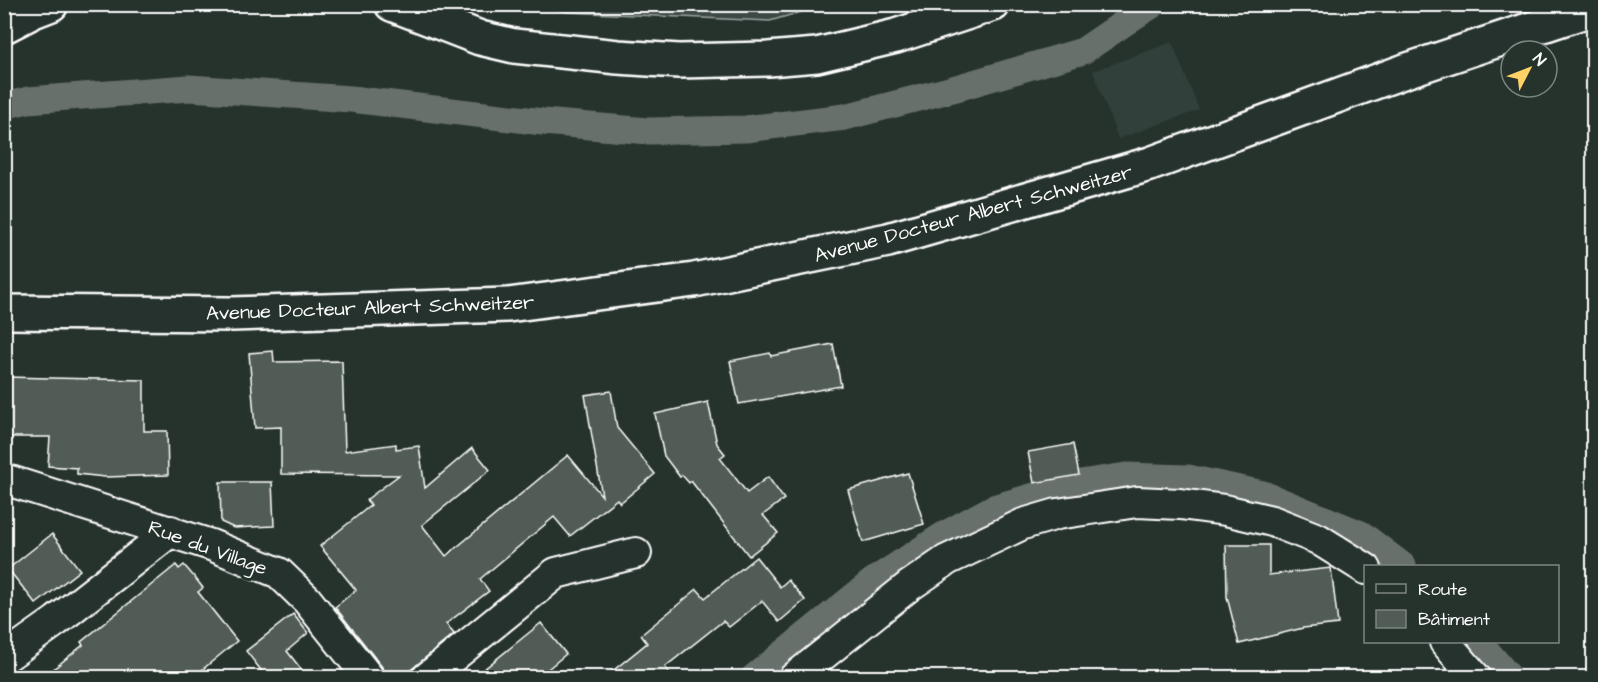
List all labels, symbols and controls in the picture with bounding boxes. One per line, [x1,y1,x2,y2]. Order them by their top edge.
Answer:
north arrow [1499,39,1559,99]
text: N [1528,49,1551,71]
street label: Avenue Docteur Albert Schweitzer [811,158,1135,270]
street label: Avenue Docteur Albert Schweitzer [205,288,535,328]
street label: Rue du Village [144,513,271,583]
legend [1364,565,1559,643]
text: Route [1418,577,1467,602]
text: Bâtiment [1418,607,1491,632]

